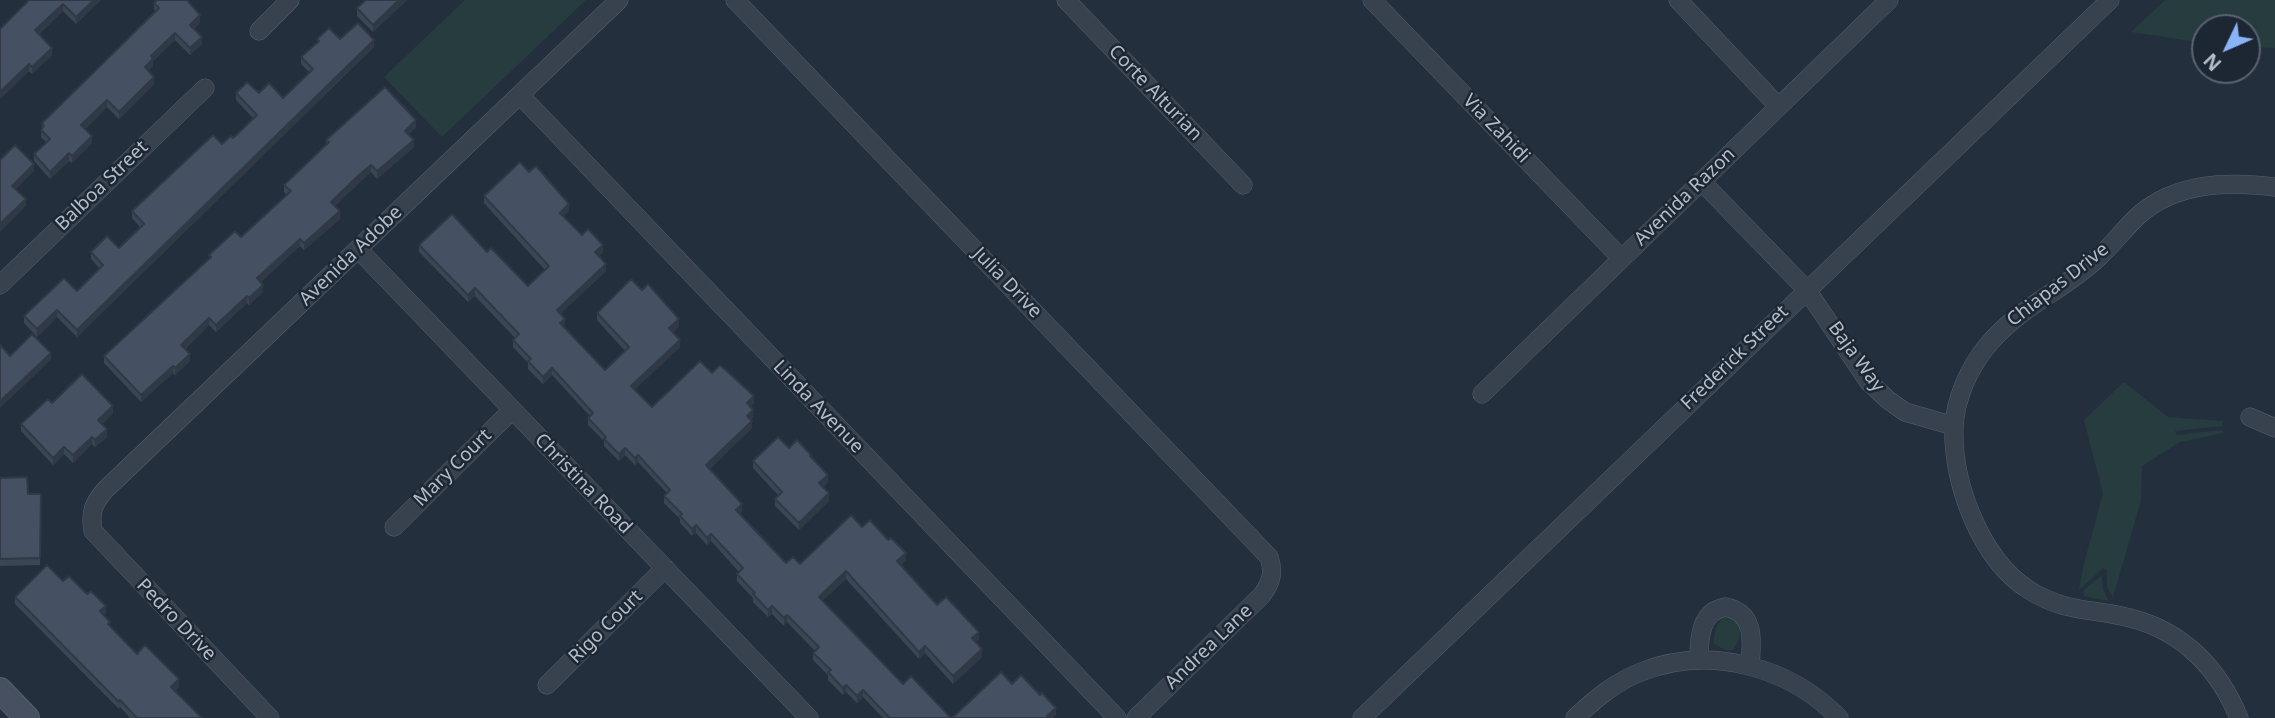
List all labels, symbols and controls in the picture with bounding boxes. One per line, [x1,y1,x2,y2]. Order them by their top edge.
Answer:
north arrow [2191,14,2261,84]
street label: Corte Alturian [1104,40,1206,146]
text: N [2198,48,2227,77]
street label: Via Zahidi [1458,90,1534,168]
street label: Balboa Street [51,136,153,236]
street label: Avenida Razon [1630,143,1740,251]
street label: Avenida Adobe [295,201,407,311]
street label: Chiapas Drive [2003,238,2113,332]
street label: Julia Drive [968,243,1046,323]
street label: Frederick Street [1677,301,1793,415]
street label: Baja Way [1823,317,1889,397]
street label: Linda Avenue [768,356,868,458]
street label: Mary Court [409,424,497,512]
street label: Christina Road [530,429,636,539]
street label: Pedro Drive [131,574,221,666]
street label: Rigo Court [564,585,648,669]
street label: Andrea Lane [1161,600,1257,694]

